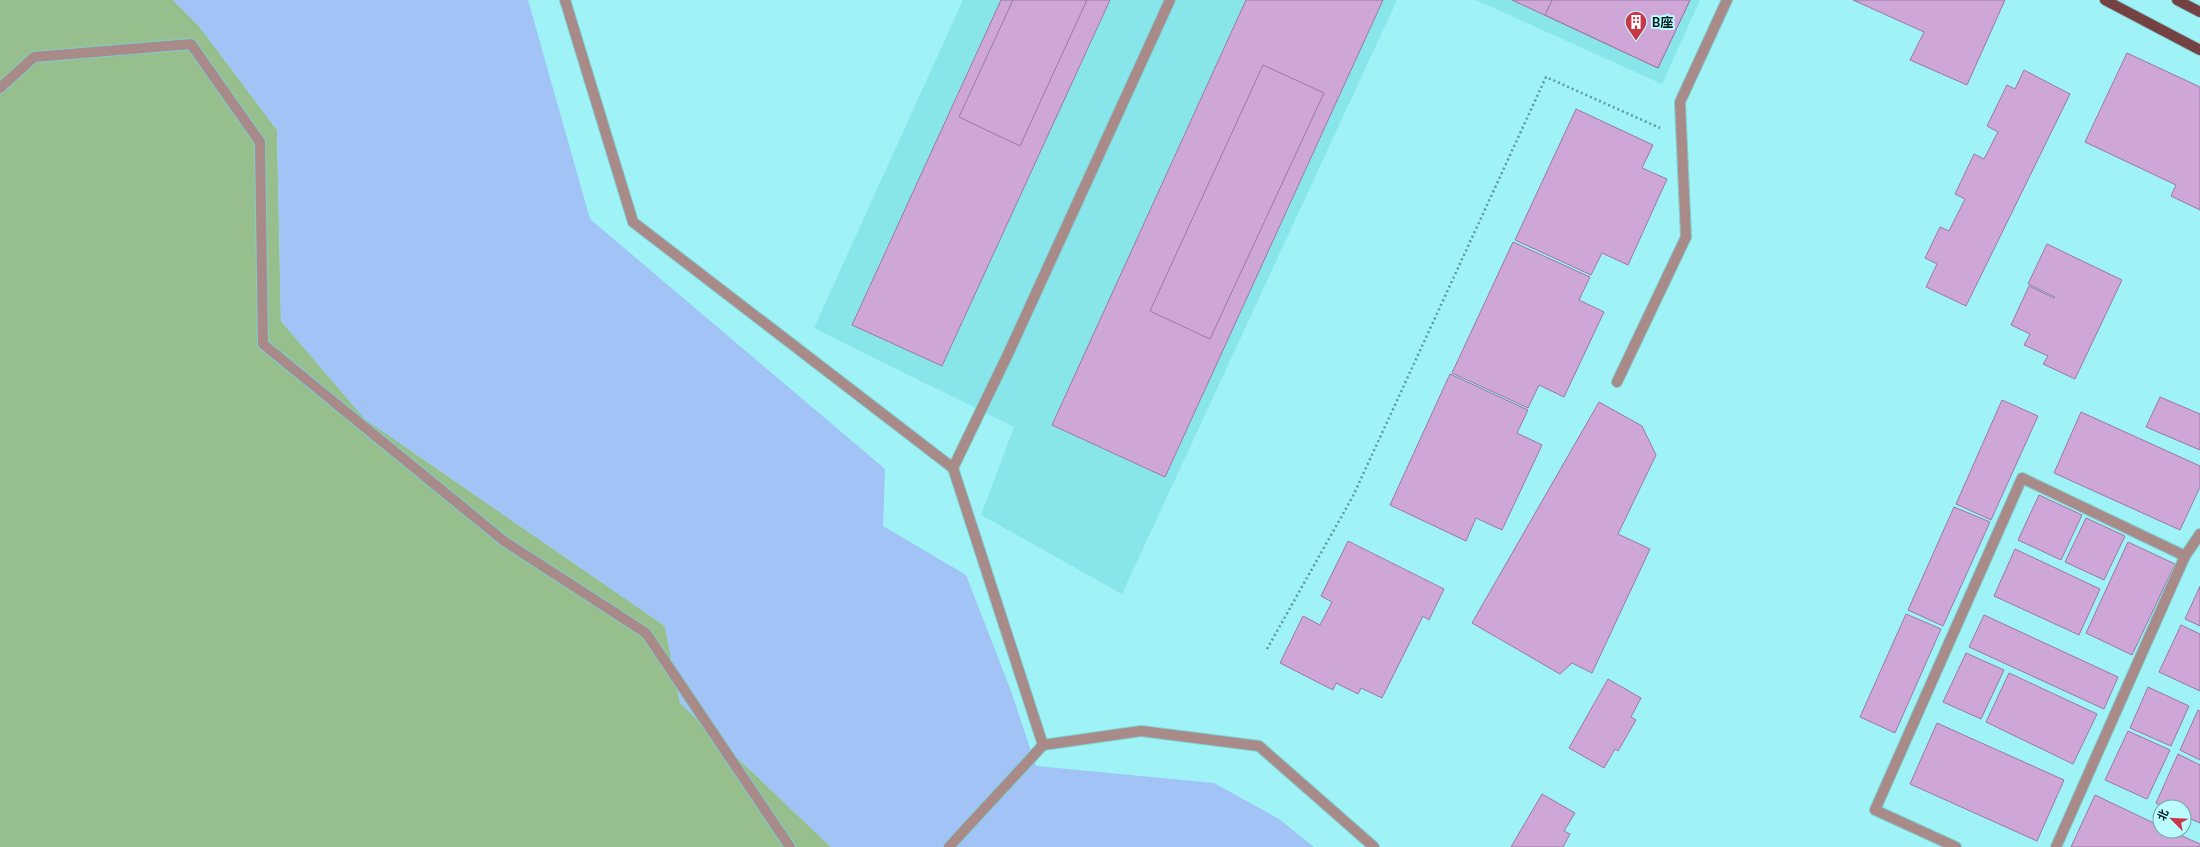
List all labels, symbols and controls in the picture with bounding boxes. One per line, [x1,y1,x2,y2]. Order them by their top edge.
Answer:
building icon: B座 [1623,9,1649,42]
place label: B座 [1652,14,1673,31]
north arrow [2152,799,2192,839]
text: 北 [2154,807,2171,823]

